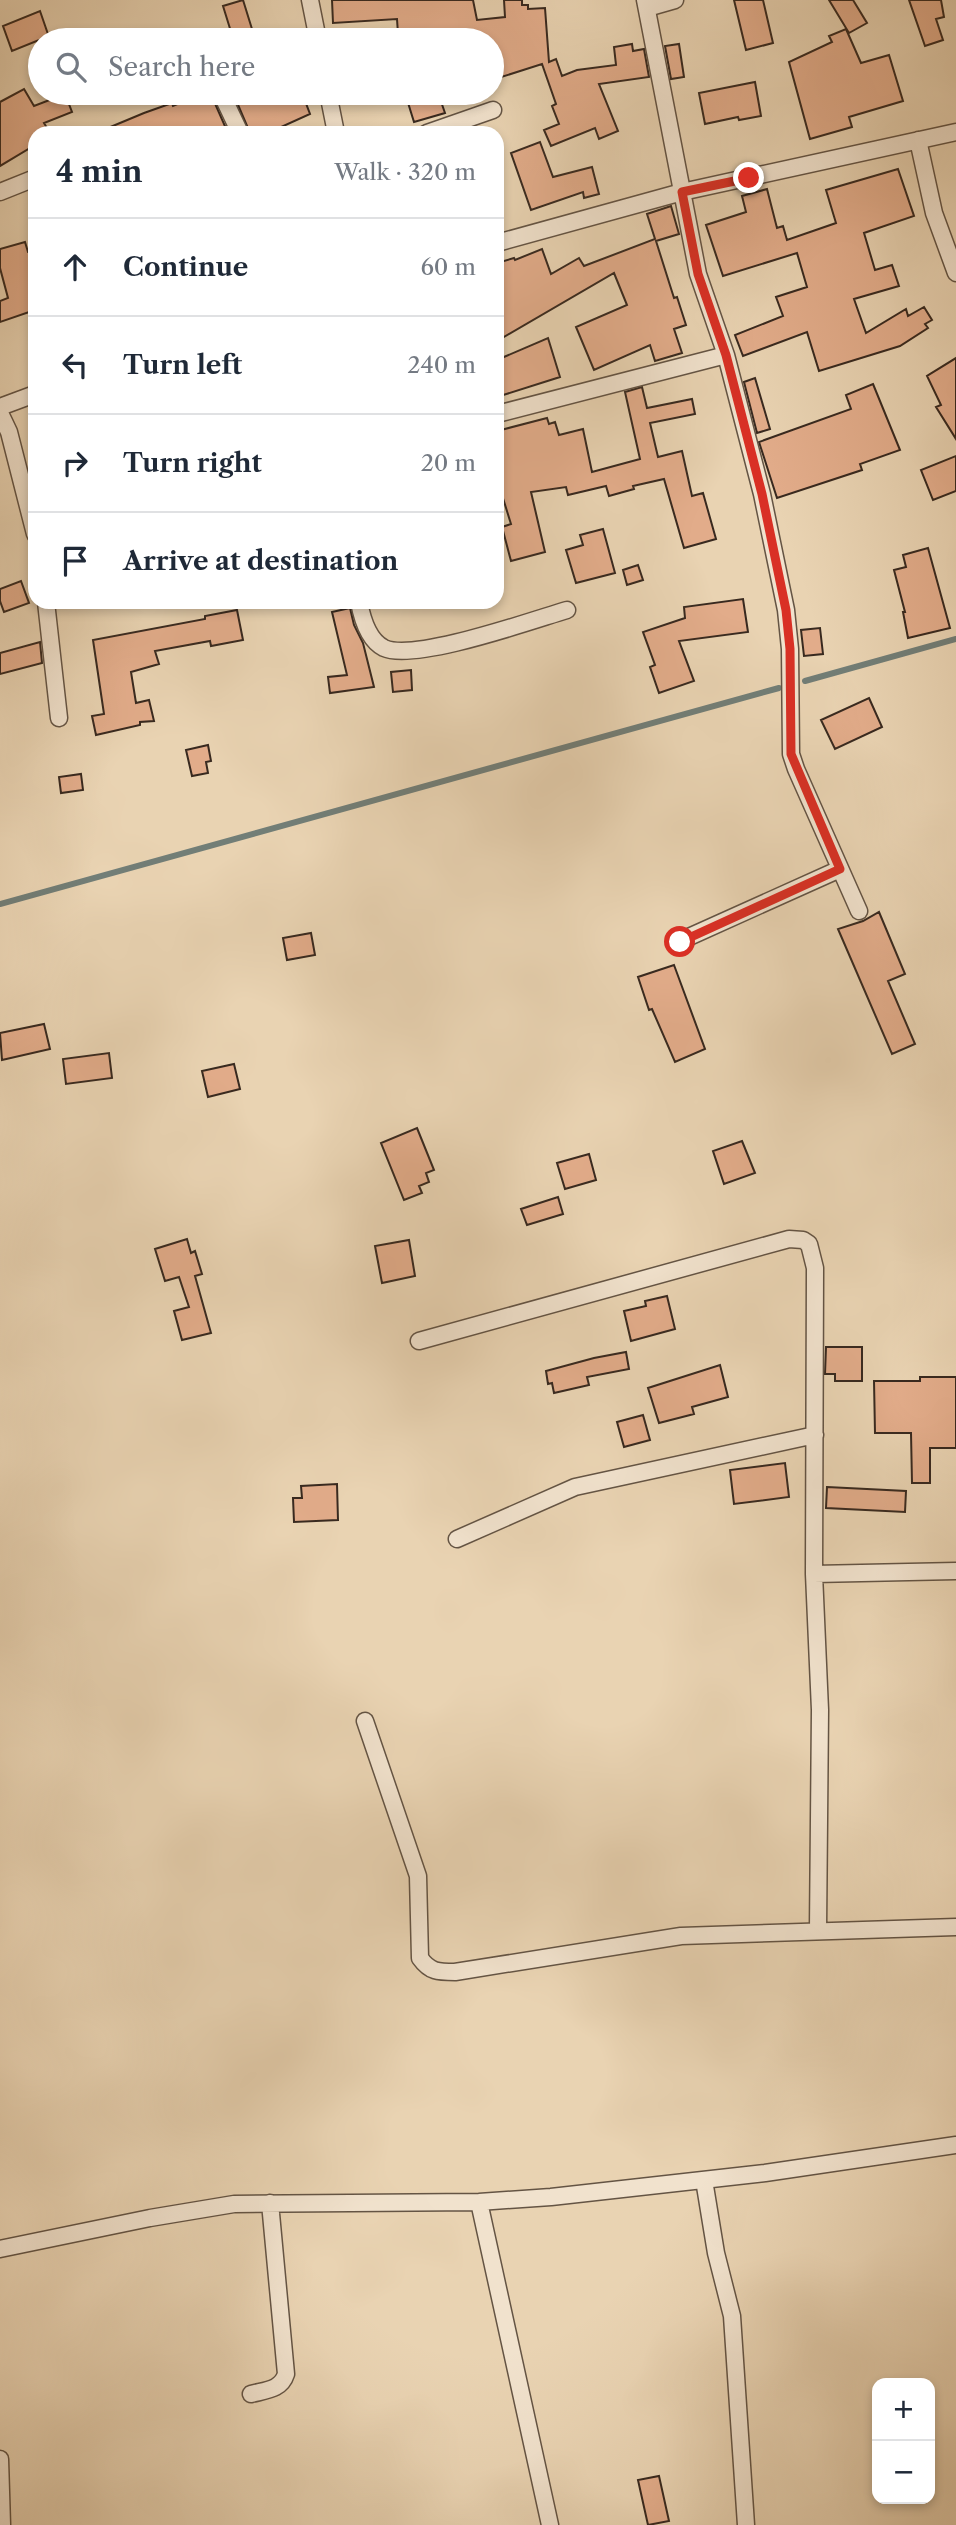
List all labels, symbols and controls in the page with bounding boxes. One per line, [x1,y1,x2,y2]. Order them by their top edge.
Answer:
search box [28,28,504,105]
icon: search [52,48,90,86]
text: Search here [108,51,255,83]
text: 4 min [56,153,142,190]
text: Walk · 320 m [334,158,476,186]
route end [733,162,764,193]
icon: ahead [56,248,94,286]
text: Continue [123,251,248,283]
text: 60 m [420,253,476,281]
icon: left [56,346,94,384]
text: Turn left [123,349,242,381]
text: 240 m [407,351,476,379]
icon: right [56,444,94,482]
text: Turn right [123,447,262,479]
text: 20 m [421,449,476,477]
icon: arrive [56,542,94,580]
text: Arrive at destination [123,545,398,577]
route start [664,926,695,957]
map controls [872,2378,935,2504]
button: + [872,2378,935,2441]
button: − [872,2441,935,2504]

